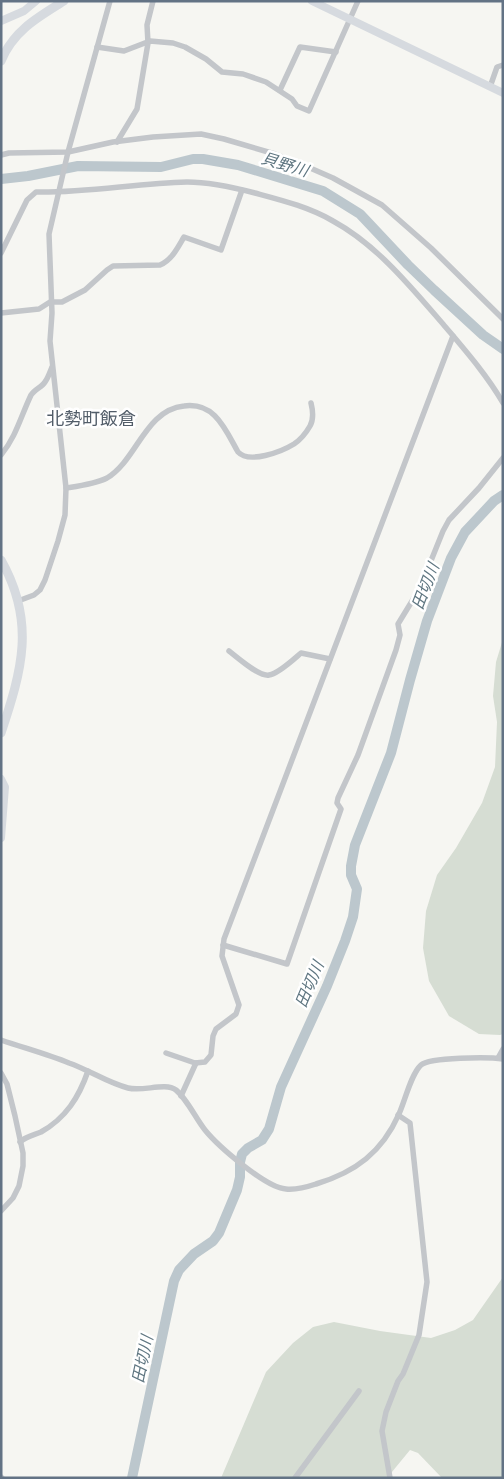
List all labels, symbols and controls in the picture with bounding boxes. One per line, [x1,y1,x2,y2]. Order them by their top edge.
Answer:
water label: 貝野川 [259,147,313,180]
district label: 北勢町飯倉 [46,407,136,429]
water label: 田切川 [407,558,443,612]
water label: 田切川 [290,956,327,1010]
water label: 田切川 [127,1331,156,1384]

